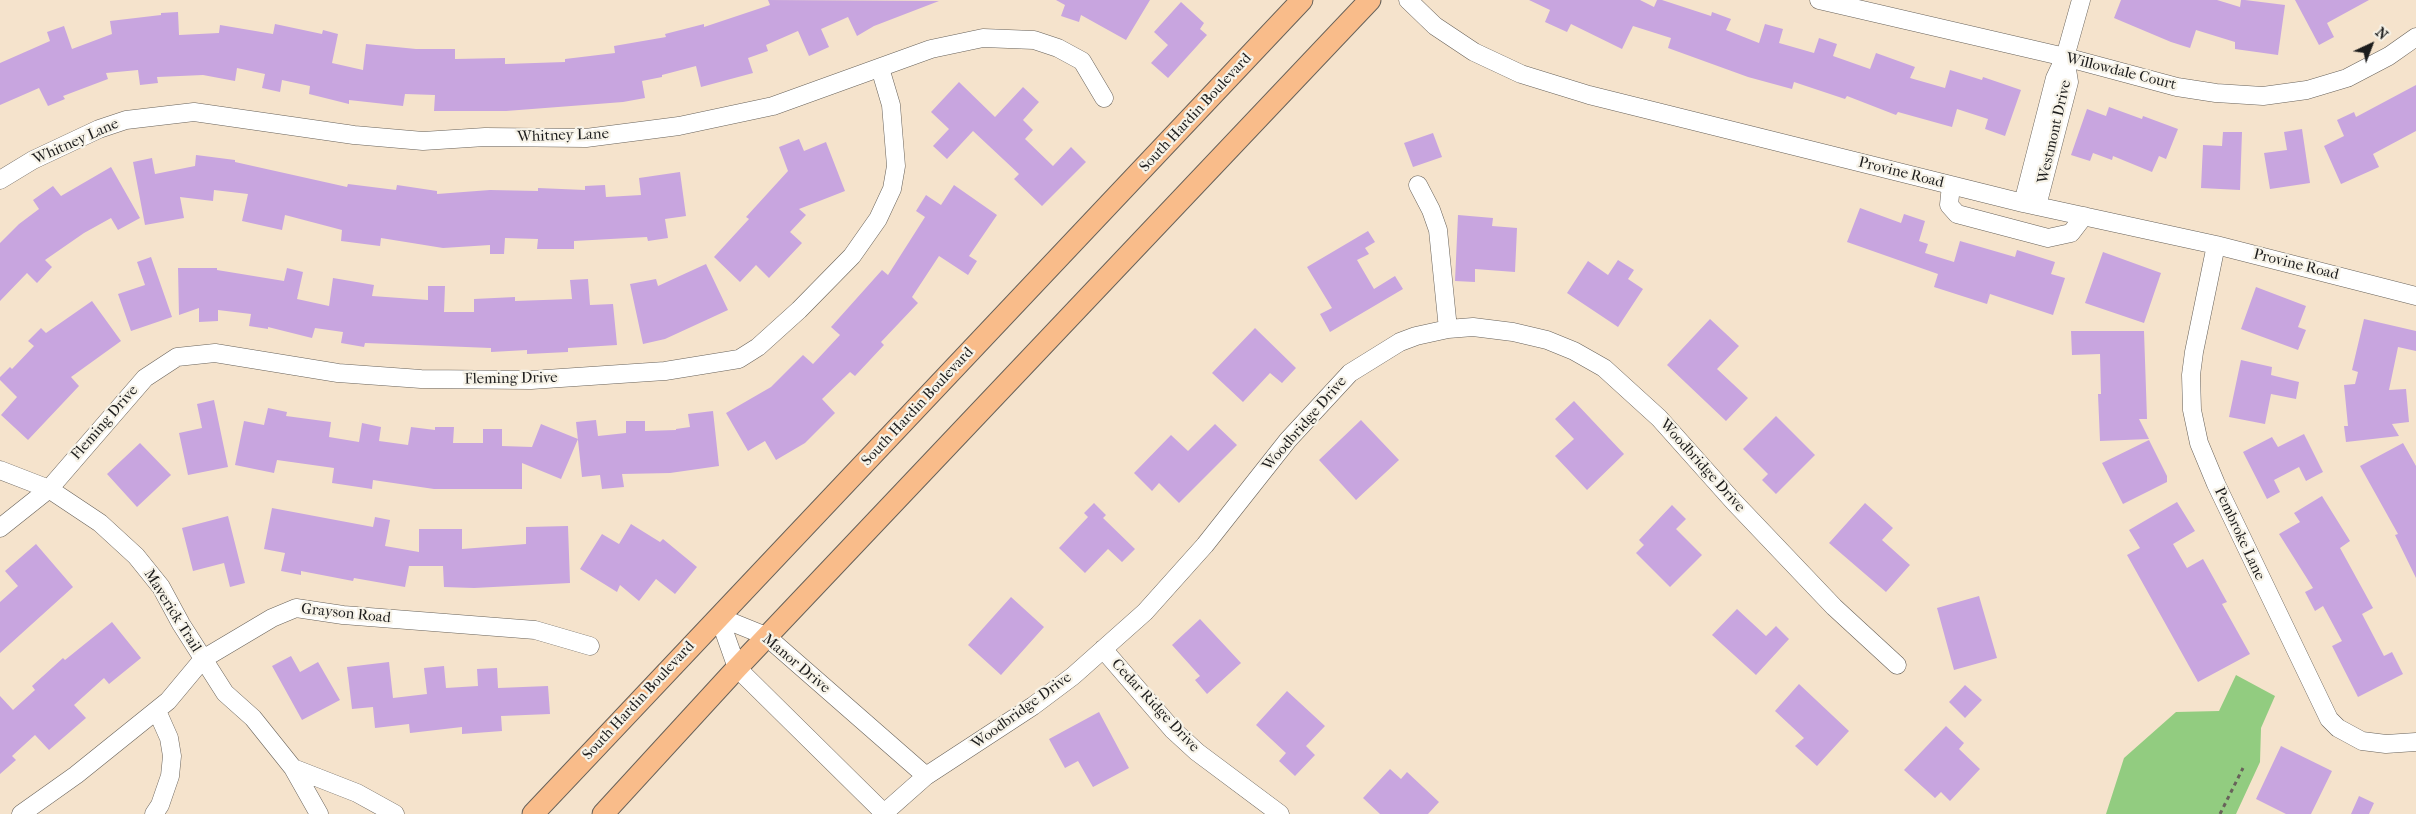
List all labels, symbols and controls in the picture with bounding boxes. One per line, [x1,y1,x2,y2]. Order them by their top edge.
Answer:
north arrow [2346,20,2396,70]
text: N [2372,24,2391,44]
street label: South Hardin Boulevard [1136,50,1256,176]
street label: Willowdale Court [2064,50,2178,94]
street label: Westmont Drive [2034,78,2076,186]
street label: Whitney Lane [30,115,122,169]
street label: Whitney Lane [517,125,609,147]
street label: Provine Road [1856,154,1946,192]
street label: Provine Road [2251,246,2341,284]
street label: South Hardin Boulevard [858,344,978,470]
street label: Fleming Drive [464,369,558,389]
street label: Woodbridge Drive [1259,373,1351,475]
street label: Fleming Drive [68,382,142,464]
street label: Woodbridge Drive [1655,416,1749,516]
street label: Pembroke Lane [2210,485,2268,583]
street label: Maverick Trail [139,566,205,656]
street label: Grayson Road [300,600,392,628]
street label: Manor Drive [758,630,834,698]
street label: South Hardin Boulevard [579,638,699,764]
street label: Cedar Ridge Drive [1107,656,1203,756]
street label: Woodbridge Drive [969,669,1075,753]

